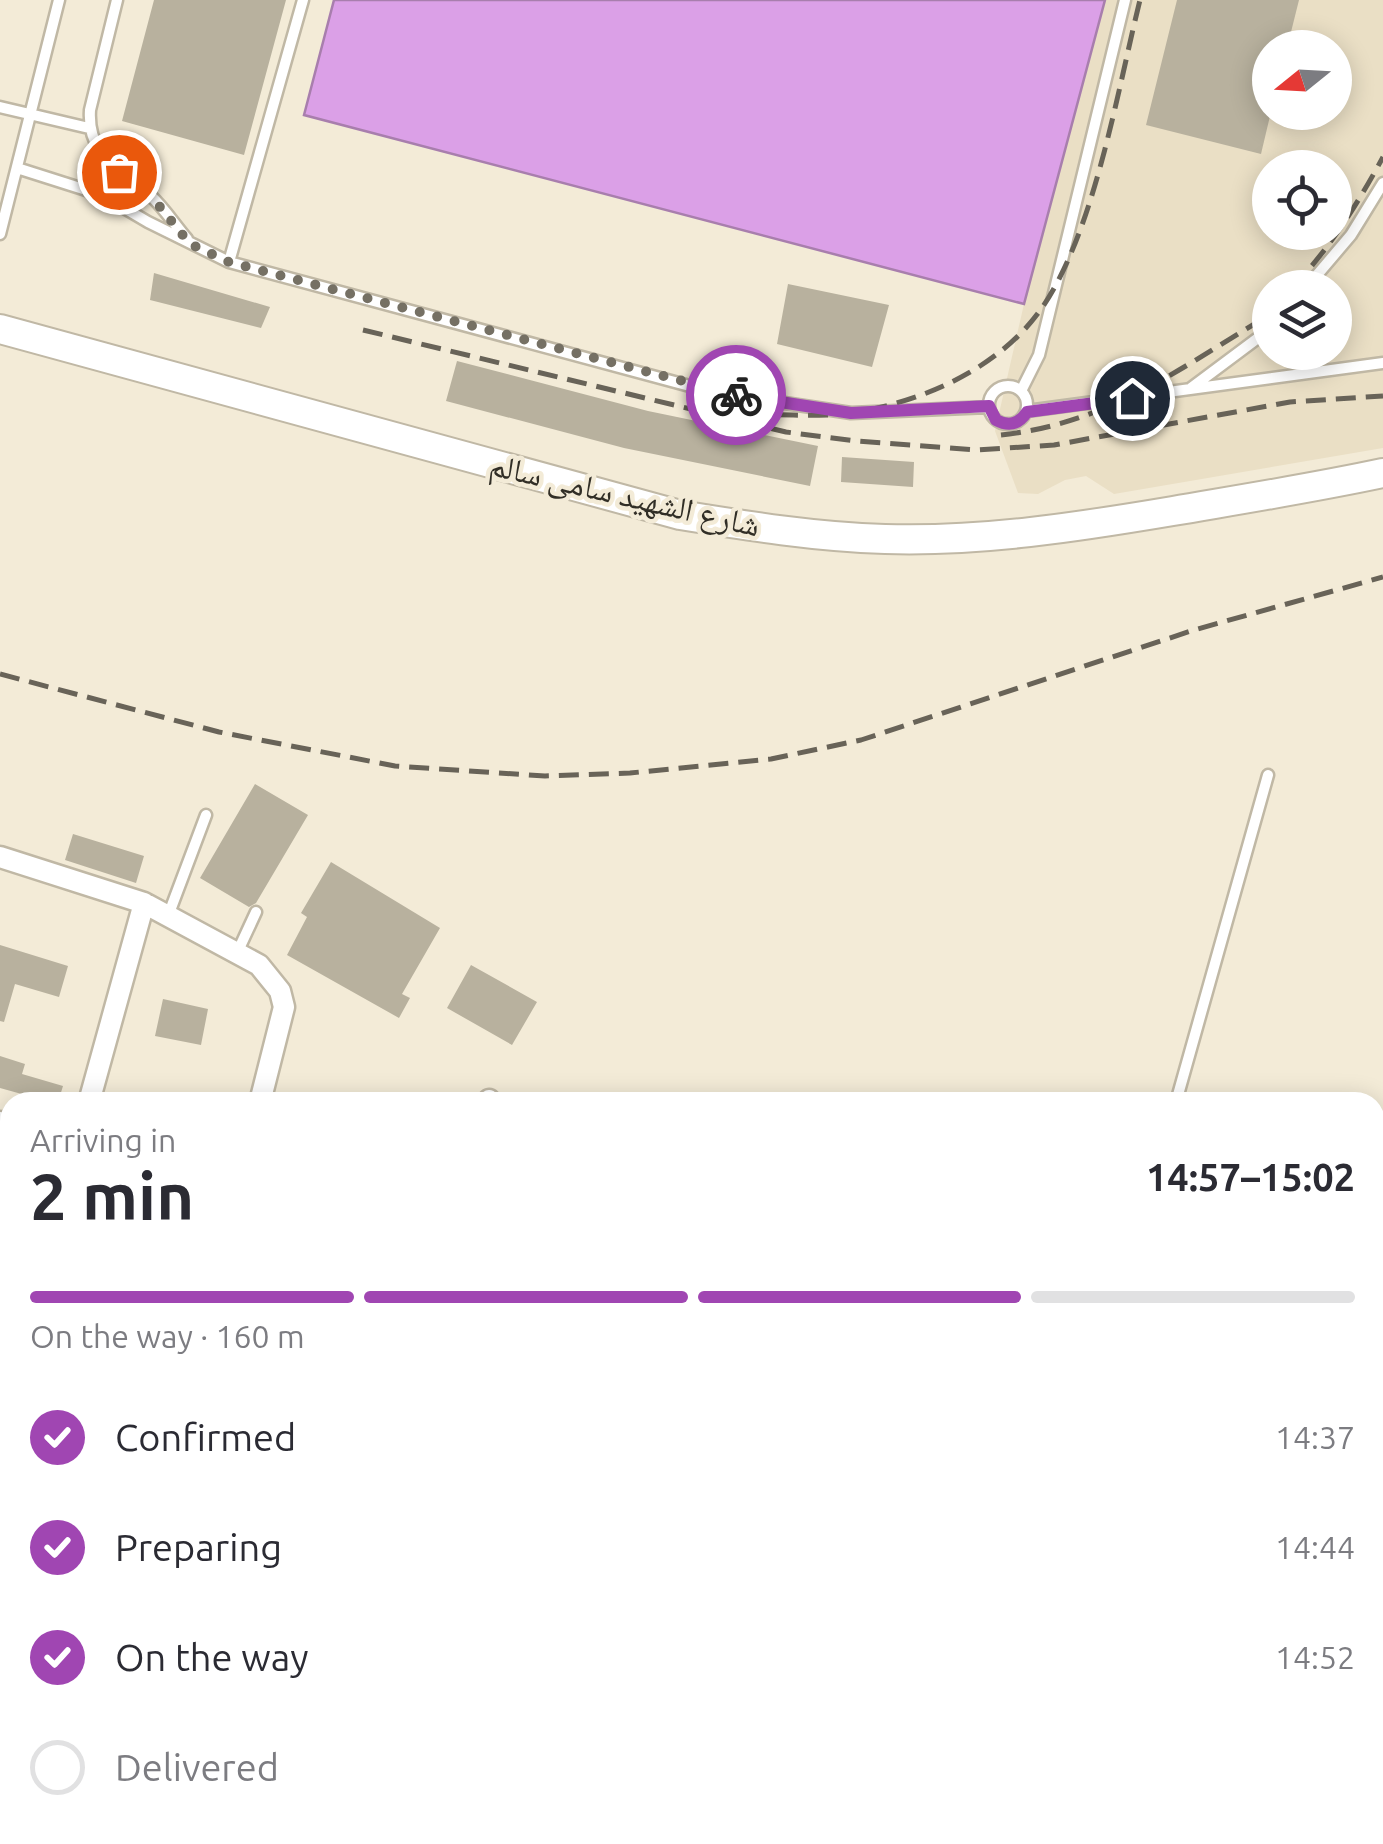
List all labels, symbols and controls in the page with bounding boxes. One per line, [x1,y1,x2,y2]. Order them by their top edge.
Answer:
north arrow [1252,30,1352,130]
map controls [1252,30,1352,370]
pin [77,130,162,215]
icon: bag [92,145,147,200]
button: locate [1252,150,1352,250]
button: layers [1252,270,1352,370]
courier [686,345,786,445]
pin [1090,356,1175,441]
icon: bike [709,368,764,423]
icon: home [1105,371,1160,426]
street label: شارع الشهيد سامى سالم [486,445,764,546]
text: Arriving in [30,1122,176,1158]
text: 14:57–15:02 [1146,1156,1355,1198]
text: 2 min [30,1159,194,1232]
text: On the way · 160 m [30,1318,305,1354]
icon: check [30,1410,85,1465]
text: Confirmed [115,1416,296,1458]
text: 14:37 [1275,1419,1355,1455]
icon: check [30,1520,85,1575]
text: Preparing [115,1526,282,1568]
text: 14:44 [1275,1529,1355,1565]
icon: check [30,1630,85,1685]
text: On the way [115,1636,308,1678]
text: 14:52 [1275,1639,1355,1675]
text: Delivered [115,1746,279,1788]

